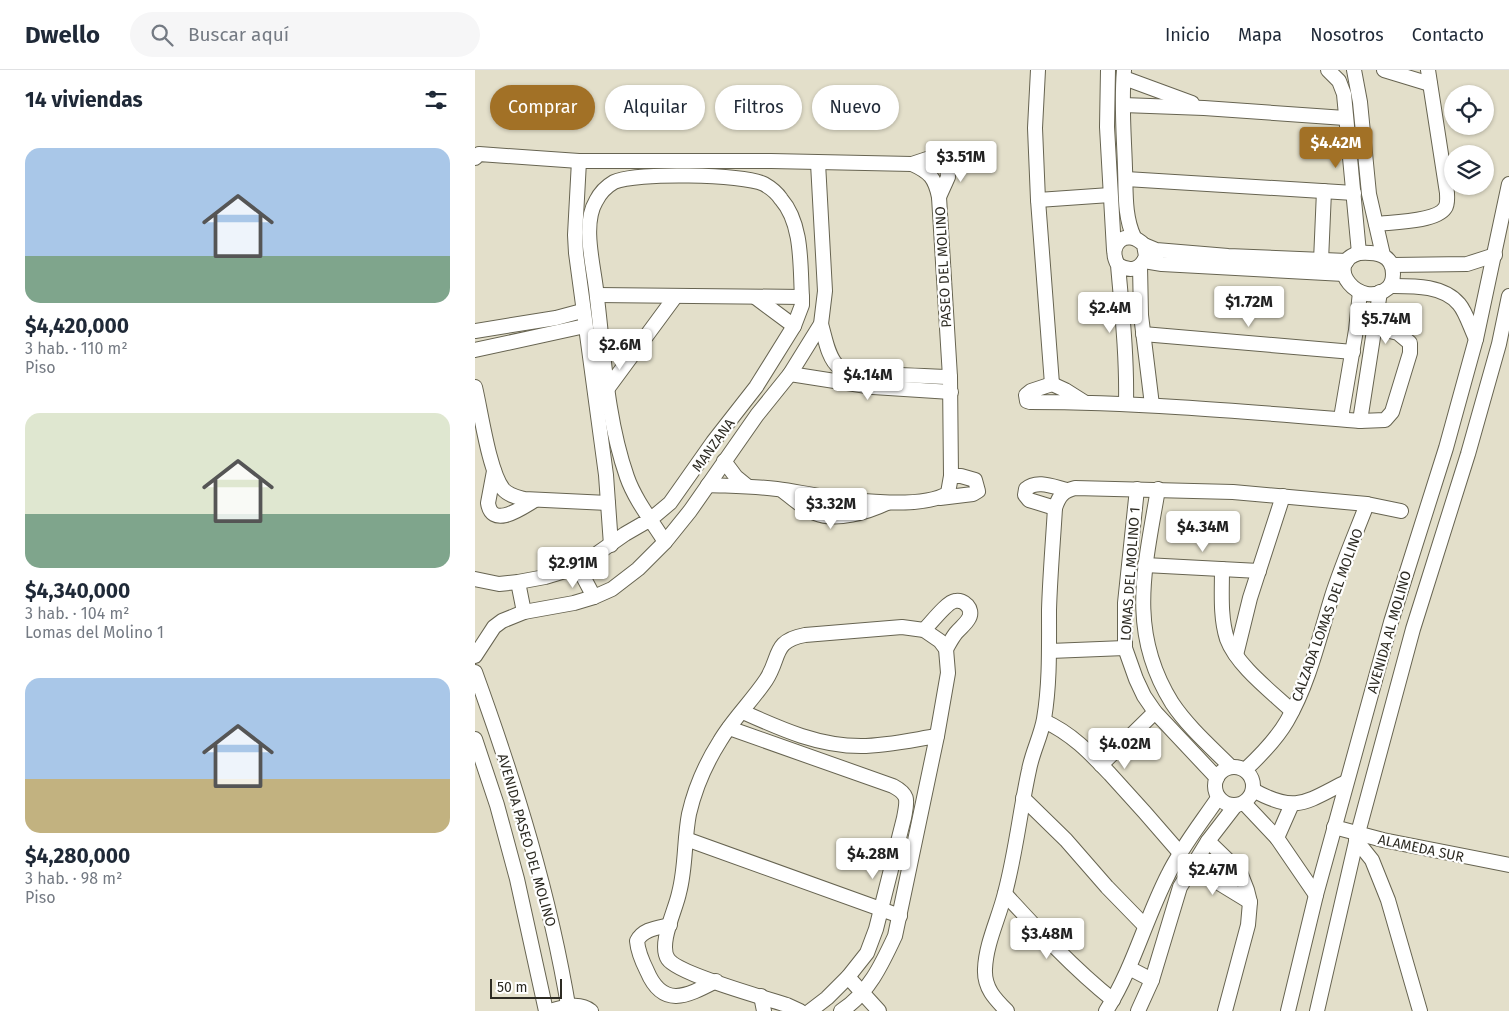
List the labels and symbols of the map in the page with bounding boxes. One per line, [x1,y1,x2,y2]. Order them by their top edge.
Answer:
pin: $4.42M [1295,126,1377,169]
pin: $3.51M [920,140,1002,183]
street label: PASEO DEL MOLINO [932,206,955,328]
pin: $1.72M [1208,286,1290,328]
pin: $2.4M [1075,292,1145,334]
pin: $5.74M [1345,302,1427,345]
pin: $2.6M [585,328,655,371]
pin: $4.14M [827,358,909,401]
street label: MANZANA [688,415,738,475]
pin: $3.32M [790,488,872,530]
street label: LOMAS DEL MOLINO 1 [1117,507,1144,641]
pin: $4.34M [1162,510,1244,553]
street label: CALZADA LOMAS DEL MOLINO [1288,526,1367,704]
pin: $2.91M [532,546,614,589]
street label: AVENIDA AL MOLINO [1364,569,1415,695]
pin: $4.02M [1084,728,1166,770]
street label: AVENIDA PASEO DEL MOLINO [494,752,559,929]
street label: ALAMEDA SUR [1376,831,1466,866]
pin: $4.28M [832,838,914,880]
pin: $2.47M [1172,854,1254,896]
pin: $3.48M [1006,918,1088,960]
scale bar [490,976,563,999]

